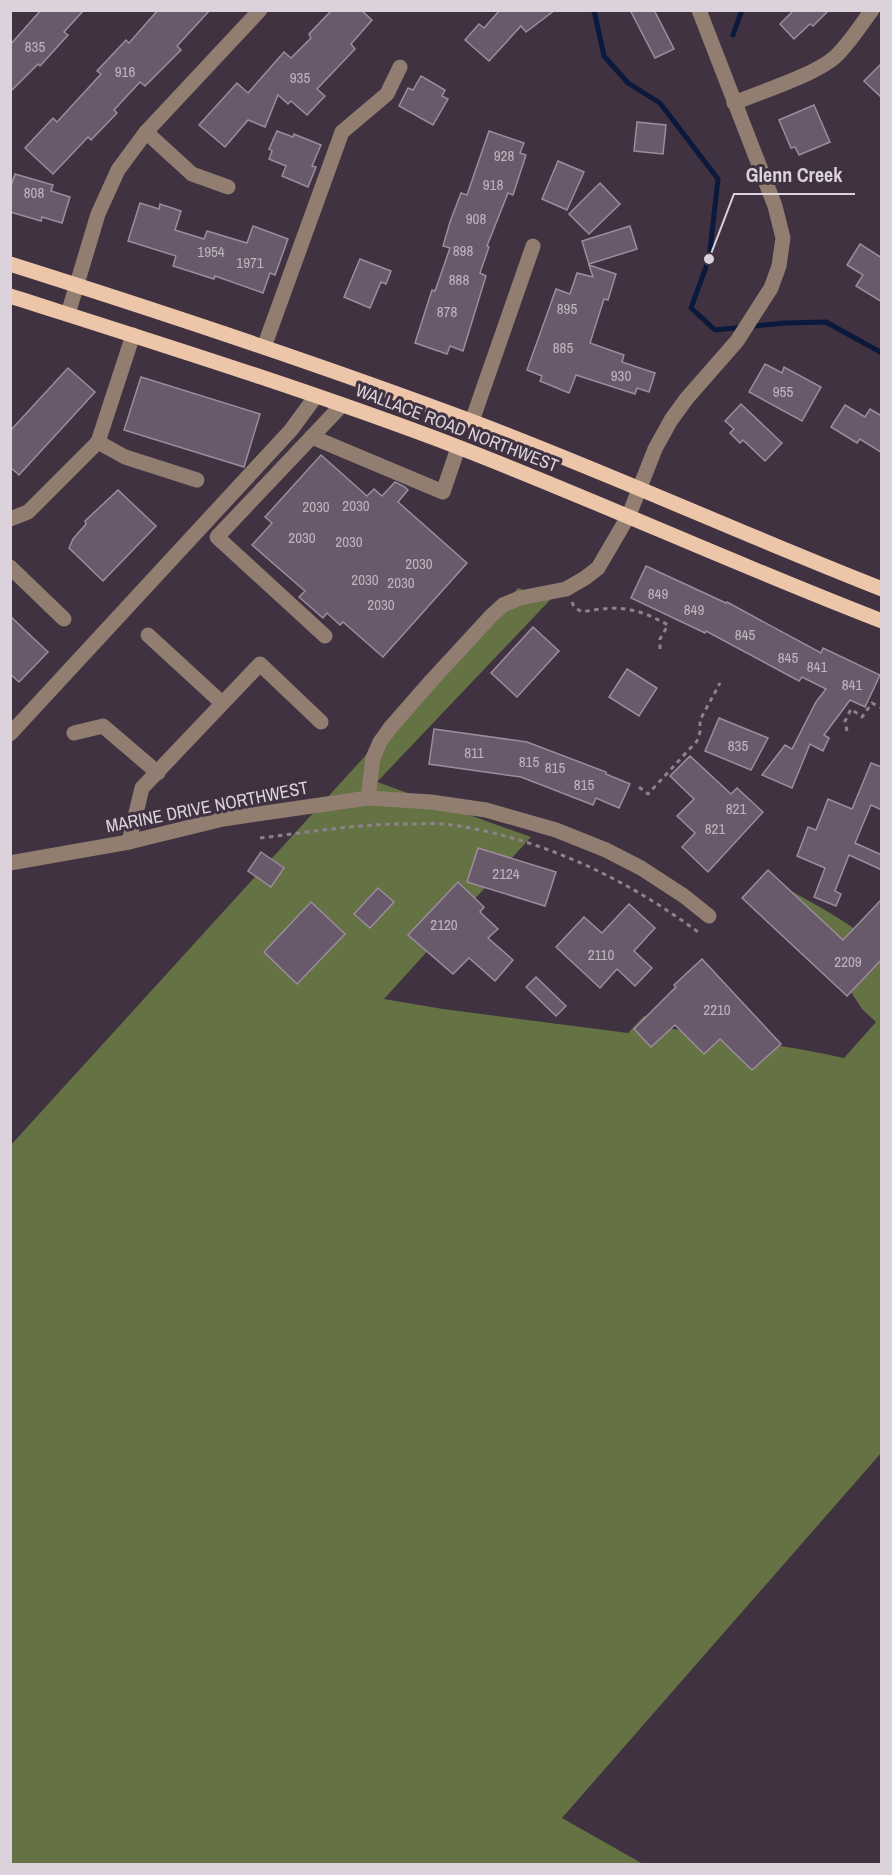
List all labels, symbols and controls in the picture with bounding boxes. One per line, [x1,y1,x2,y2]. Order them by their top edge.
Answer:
house number: 835 [25,36,45,57]
house number: 916 [115,61,135,82]
house number: 935 [290,67,310,88]
house number: 928 [494,145,514,166]
callout: Glenn Creek [734,156,855,194]
text: Glenn Creek [746,161,843,188]
house number: 918 [483,174,503,195]
house number: 808 [24,182,44,203]
house number: 908 [466,208,486,229]
house number: 898 [453,240,473,261]
house number: 1954 [197,241,225,262]
house number: 1971 [236,252,264,273]
house number: 888 [449,269,469,290]
house number: 895 [557,298,577,319]
house number: 878 [437,301,457,322]
house number: 885 [553,337,573,358]
house number: 930 [611,365,631,386]
street label: WALLACE ROAD NORTHWEST [352,377,562,478]
house number: 955 [773,381,793,402]
house number: 2030 [342,495,370,516]
house number: 2030 [302,496,330,517]
house number: 2030 [288,527,316,548]
house number: 2030 [335,531,363,552]
house number: 2030 [405,553,433,574]
house number: 2030 [351,569,379,590]
house number: 2030 [387,572,415,593]
house number: 849 [648,583,668,604]
house number: 2030 [367,594,395,615]
house number: 849 [684,599,704,620]
house number: 845 [735,624,755,645]
house number: 845 [778,647,798,668]
house number: 841 [807,656,827,677]
house number: 841 [842,674,862,695]
house number: 835 [728,735,748,756]
house number: 811 [464,742,484,763]
house number: 815 [519,751,539,772]
house number: 815 [545,757,565,778]
house number: 815 [574,774,594,795]
street label: MARINE DRIVE NORTHWEST [104,775,310,838]
house number: 821 [726,798,746,819]
house number: 821 [705,818,725,839]
house number: 2124 [492,863,520,884]
house number: 2120 [430,914,458,935]
house number: 2110 [588,944,614,965]
house number: 2209 [834,951,862,972]
house number: 2210 [703,999,731,1020]

